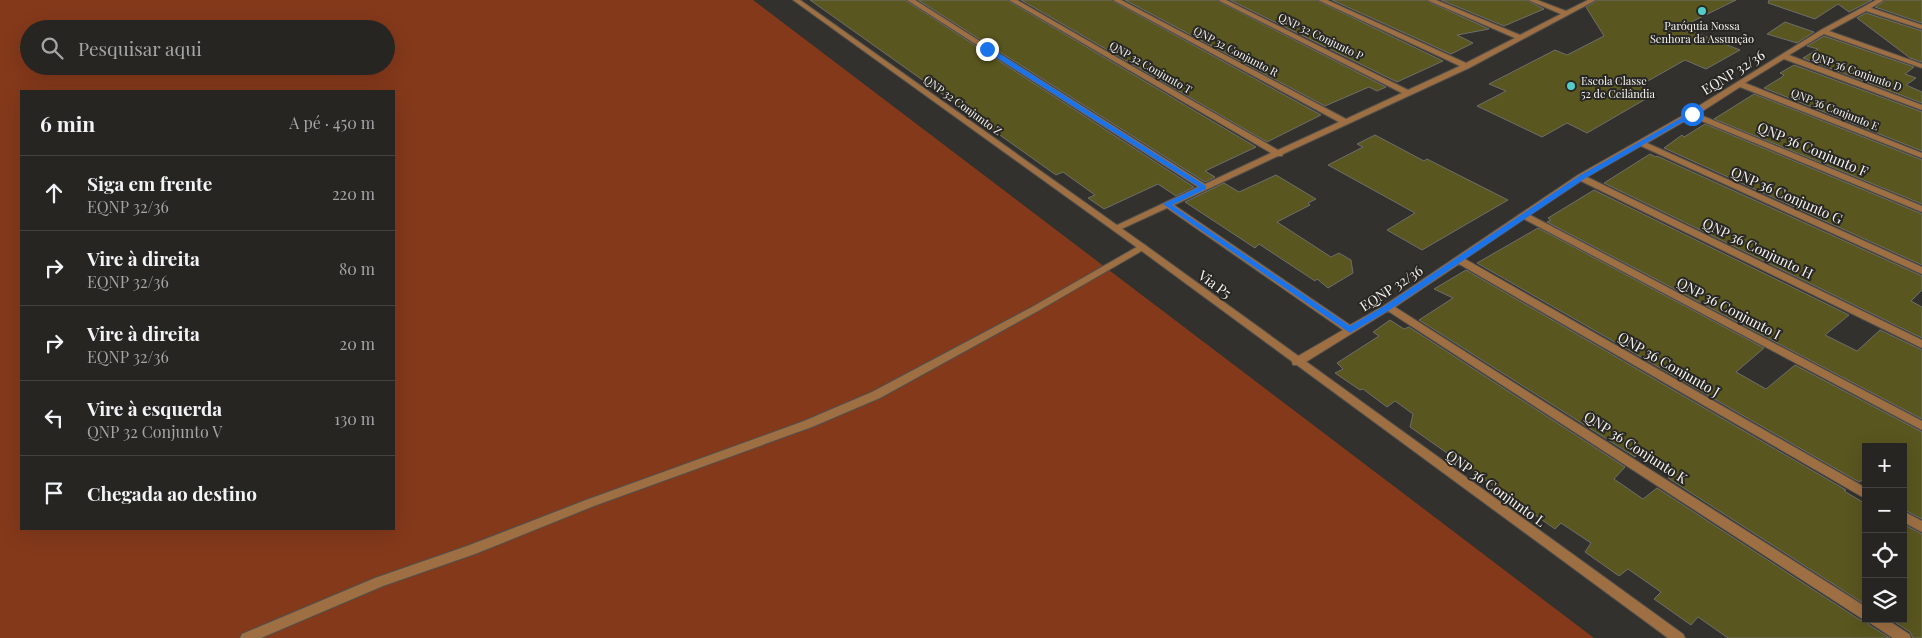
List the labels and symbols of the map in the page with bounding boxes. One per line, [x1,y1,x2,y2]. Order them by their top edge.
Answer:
marker: Paróquia Nossa Senhora da Assunção [1696,5,1708,17]
street label: QNP 32 Conjunto P [1276,9,1367,63]
place label: Paróquia Nossa Senhora da Assunção [1650,18,1754,46]
street label: QNP 32 Conjunto R [1191,22,1282,80]
street label: QNP 32 Conjunto T [1107,37,1195,97]
route end [976,38,999,61]
street label: EQNP 32/36 [1698,45,1768,99]
street label: QNP 36 Conjunto D [1810,48,1904,94]
street label: QNP 32 Conjunto Z [921,72,1005,139]
place label: Escola Classe 52 de Ceilândia [1581,73,1655,101]
marker: Escola Classe 52 de Ceilândia [1565,80,1577,92]
street label: QNP 36 Conjunto E [1789,85,1881,134]
route start [1681,103,1704,126]
street label: QNP 36 Conjunto F [1755,117,1871,181]
street label: QNP 36 Conjunto G [1728,162,1846,228]
street label: QNP 36 Conjunto H [1699,213,1817,283]
street label: EQNP 32/36 [1356,261,1426,315]
street label: Via P5 [1194,265,1236,303]
street label: QNP 36 Conjunto I [1674,273,1785,344]
street label: QNP 36 Conjunto J [1614,327,1724,401]
street label: QNP 36 Conjunto K [1581,406,1692,488]
street label: QNP 36 Conjunto L [1442,445,1550,531]

